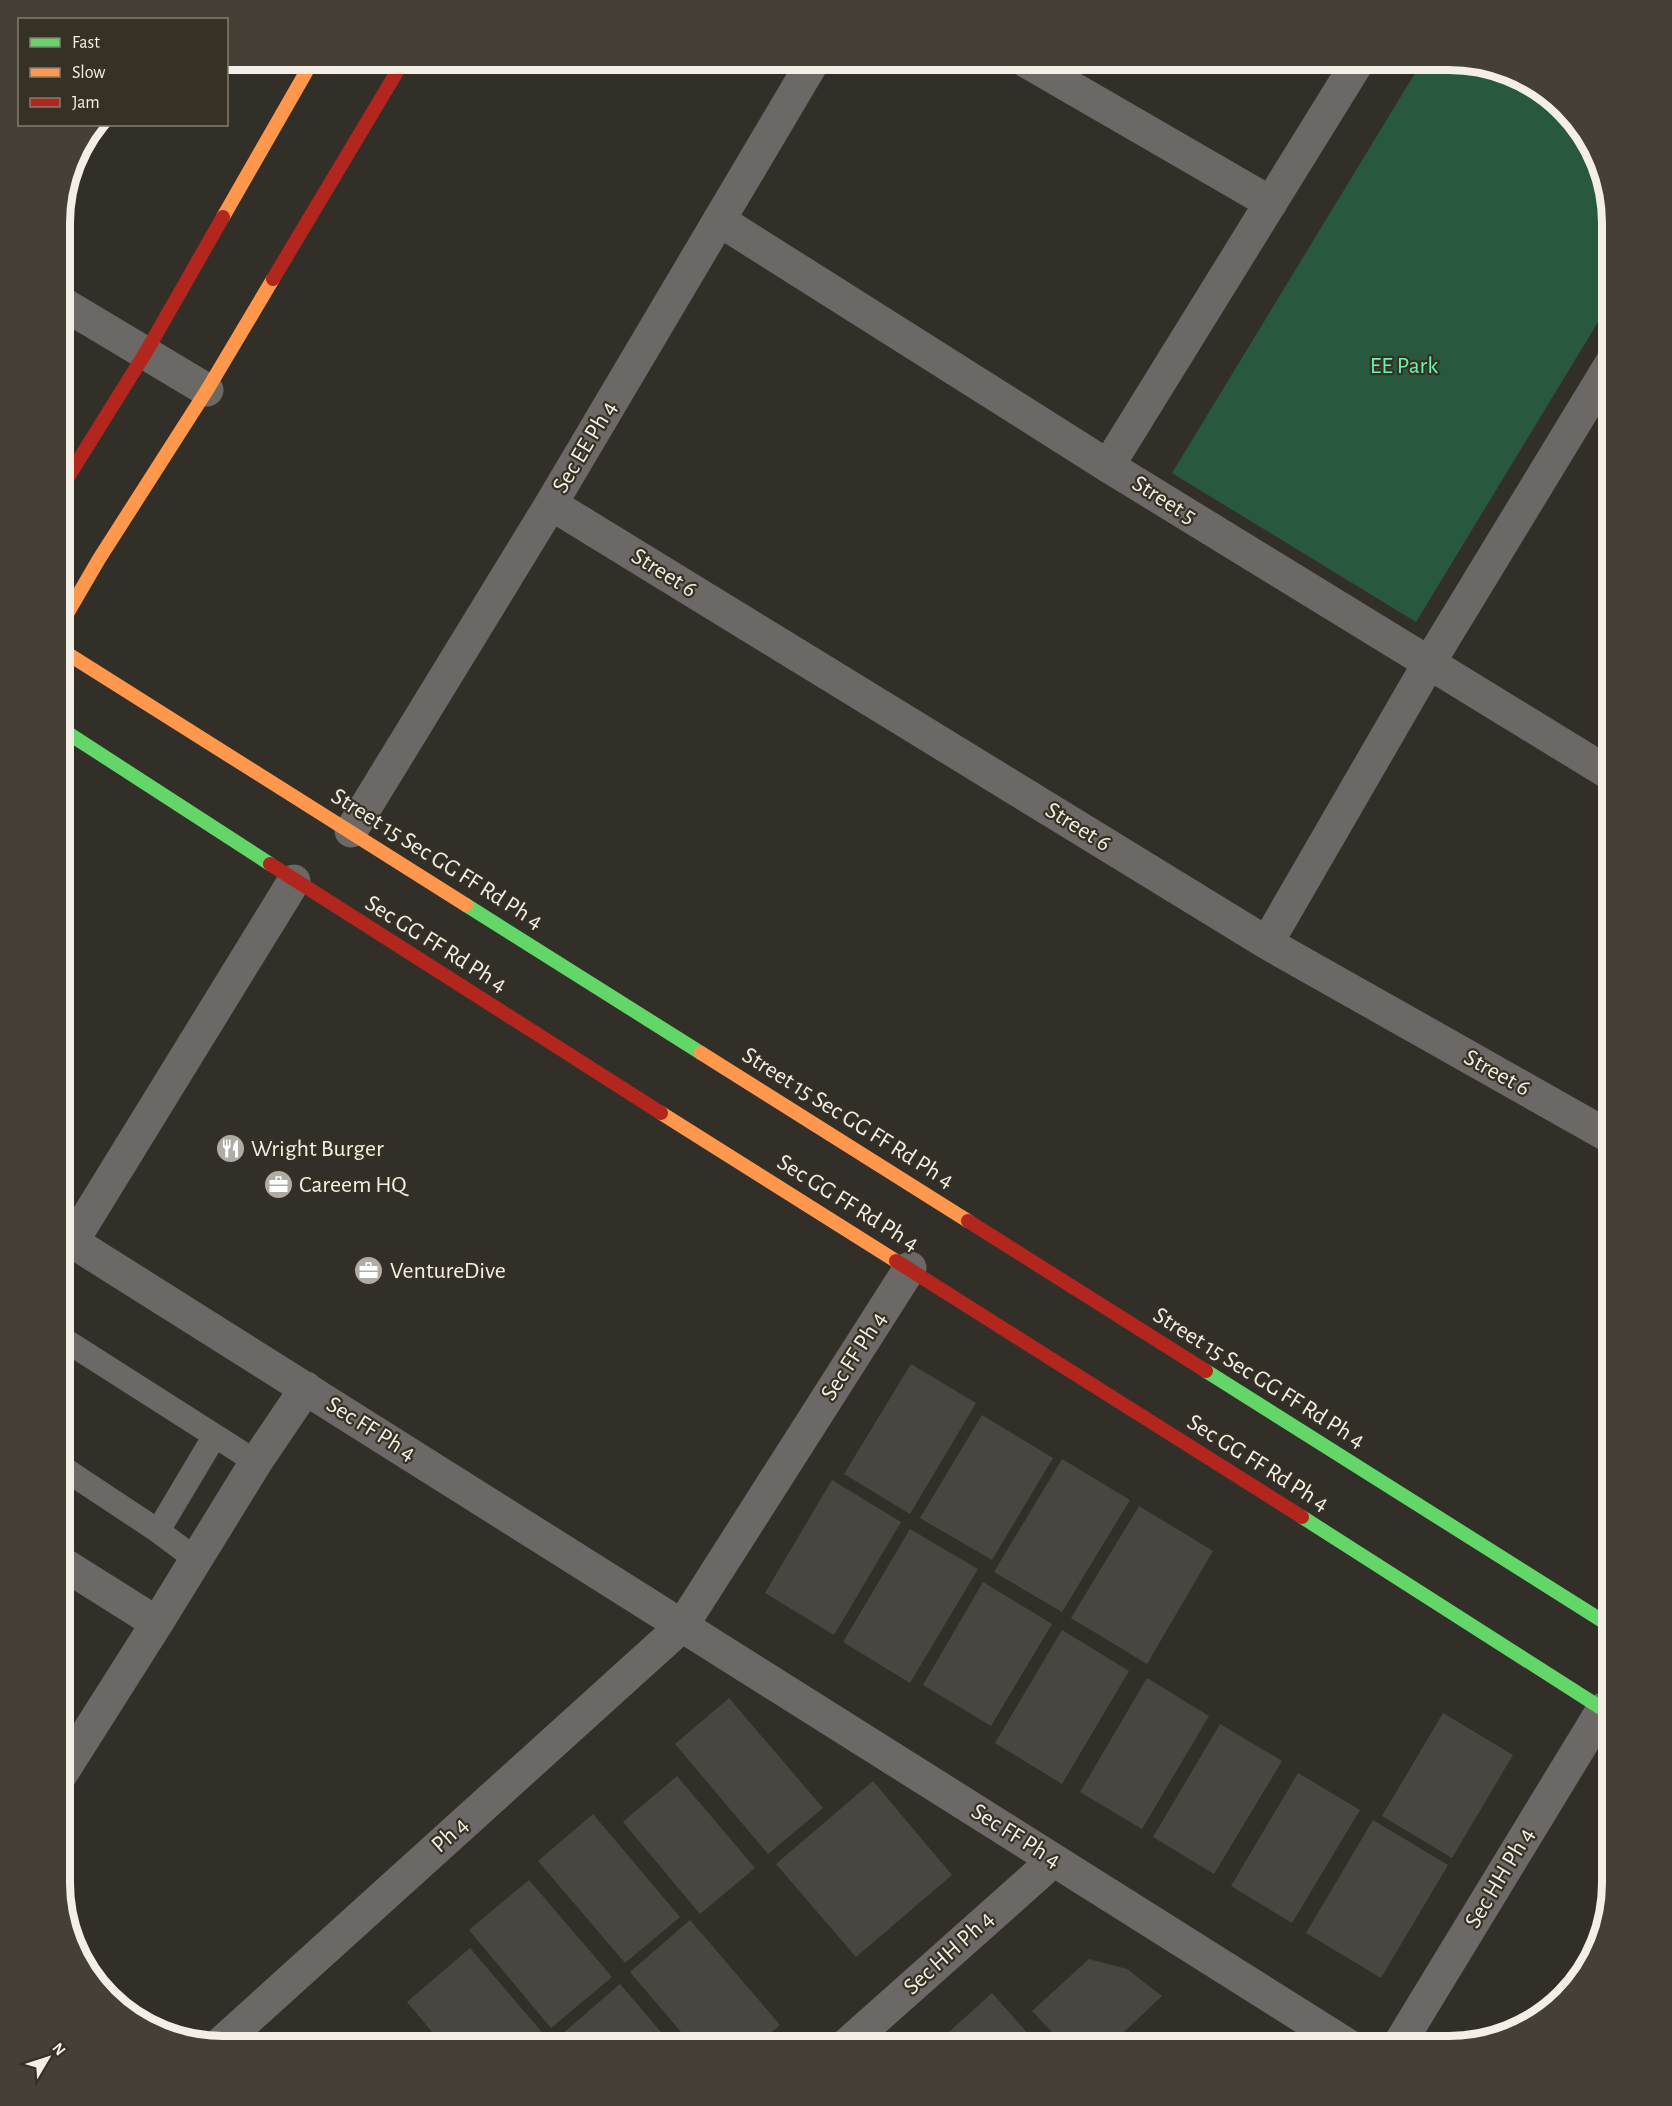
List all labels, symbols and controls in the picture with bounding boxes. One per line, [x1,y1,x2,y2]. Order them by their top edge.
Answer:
legend [18,18,228,126]
text: Fast [72,34,100,52]
text: Slow [72,64,105,82]
text: Jam [72,94,100,112]
park label: EE Park [1370,354,1438,378]
street label: Sec EE Ph 4 [548,397,622,497]
street label: Street 5 [1128,471,1200,529]
street label: Street 6 [627,544,701,602]
street label: Street 15 Sec GG FF Rd Ph 4 [327,784,547,934]
street label: Street 6 [1041,798,1115,856]
street label: Sec GG FF Rd Ph 4 [361,891,511,997]
street label: Street 15 Sec GG FF Rd Ph 4 [738,1043,958,1193]
street label: Street 6 [1460,1045,1534,1101]
restaurant icon: Wright Burger [214,1133,246,1165]
place label: Wright Burger [251,1137,384,1161]
street label: Sec GG FF Rd Ph 4 [773,1150,923,1256]
office icon: Careem HQ [262,1169,294,1201]
place label: Careem HQ [299,1173,409,1197]
office icon: VentureDive [353,1255,385,1287]
place label: VentureDive [390,1259,506,1283]
street label: Street 15 Sec GG FF Rd Ph 4 [1149,1303,1369,1453]
street label: Sec FF Ph 4 [817,1307,891,1405]
street label: Sec FF Ph 4 [322,1392,420,1466]
street label: Sec GG FF Rd Ph 4 [1183,1410,1333,1516]
street label: Sec FF Ph 4 [967,1799,1065,1873]
street label: Ph 4 [427,1813,473,1857]
street label: Sec HH Ph 4 [1461,1824,1539,1932]
street label: Sec HH Ph 4 [899,1906,999,2000]
north arrow [18,2028,78,2088]
text: N [49,2040,69,2059]

